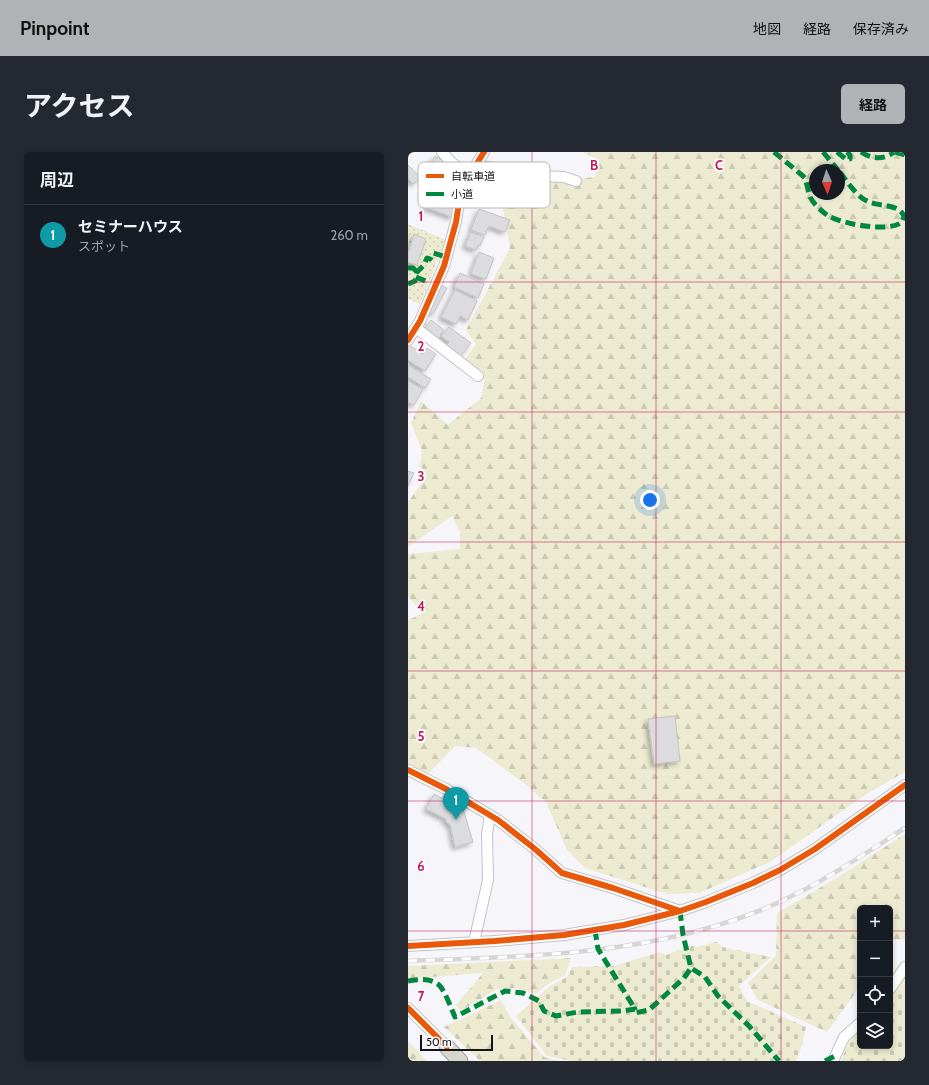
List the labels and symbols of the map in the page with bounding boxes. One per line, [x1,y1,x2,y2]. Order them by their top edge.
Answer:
text: B [590,157,598,173]
text: C [715,157,723,173]
legend [418,162,550,208]
north arrow [809,164,845,200]
text: 自転車道 [451,169,495,183]
text: 小道 [451,187,473,201]
text: 1 [419,208,423,224]
text: 2 [418,338,425,354]
text: 3 [417,468,425,484]
your location [640,490,660,510]
text: 4 [417,598,425,614]
text: 5 [418,728,425,744]
pin: 1 [443,787,469,820]
text: 6 [417,858,425,874]
text: 7 [418,988,425,1004]
scale bar [420,1033,493,1052]

